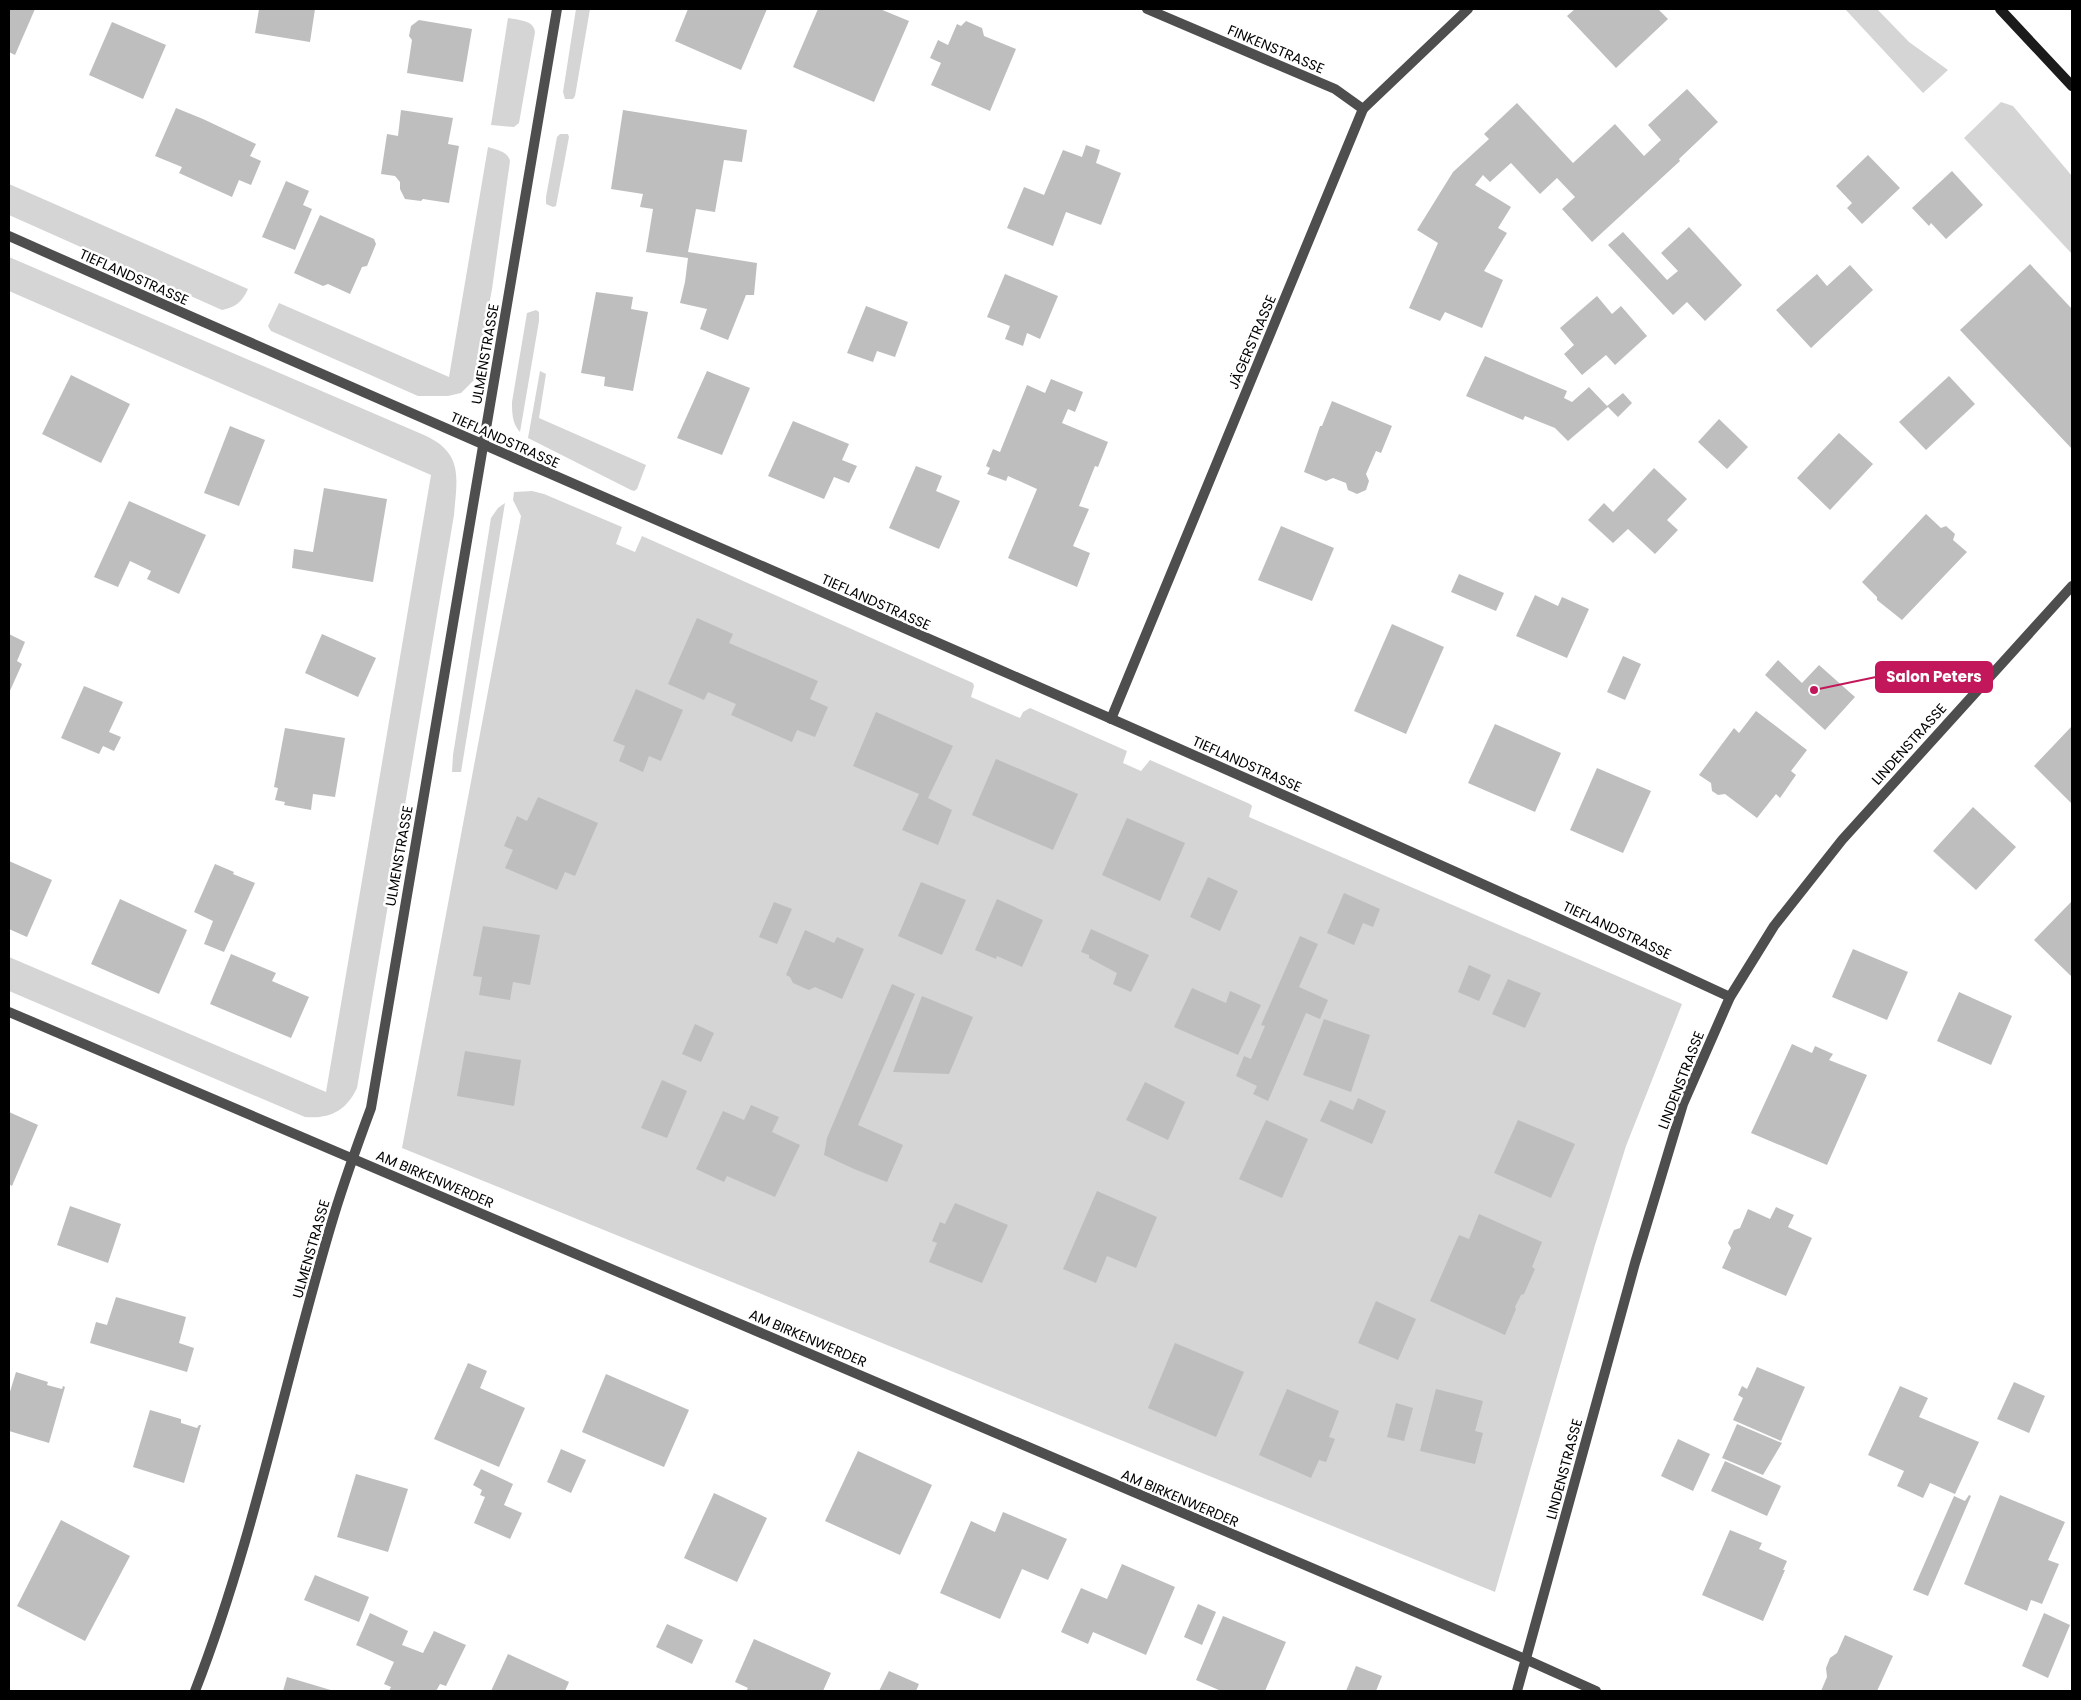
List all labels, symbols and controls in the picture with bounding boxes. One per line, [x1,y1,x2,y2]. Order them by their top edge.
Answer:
street label: FINKENSTRASSE [1225,20,1327,78]
street label: TIEFLANDSTRASSE [76,244,192,310]
street label: JÄGERSTRASSE [1223,292,1281,392]
street label: ULMENSTRASSE [466,302,504,406]
street label: TIEFLANDSTRASSE [447,407,563,473]
street label: TIEFLANDSTRASSE [818,569,934,635]
callout: Salon Peters [1876,662,1992,692]
text: Salon Peters [1886,666,1982,687]
street label: LINDENSTRASSE [1867,699,1951,789]
street label: TIEFLANDSTRASSE [1189,731,1305,797]
street label: ULMENSTRASSE [380,804,418,908]
street label: TIEFLANDSTRASSE [1559,896,1675,964]
street label: LINDENSTRASSE [1653,1028,1709,1132]
street label: AM BIRKENWERDER [373,1145,497,1213]
street label: ULMENSTRASSE [287,1197,335,1301]
street label: AM BIRKENWERDER [746,1304,870,1372]
street label: LINDENSTRASSE [1541,1416,1587,1522]
street label: AM BIRKENWERDER [1118,1464,1242,1532]

